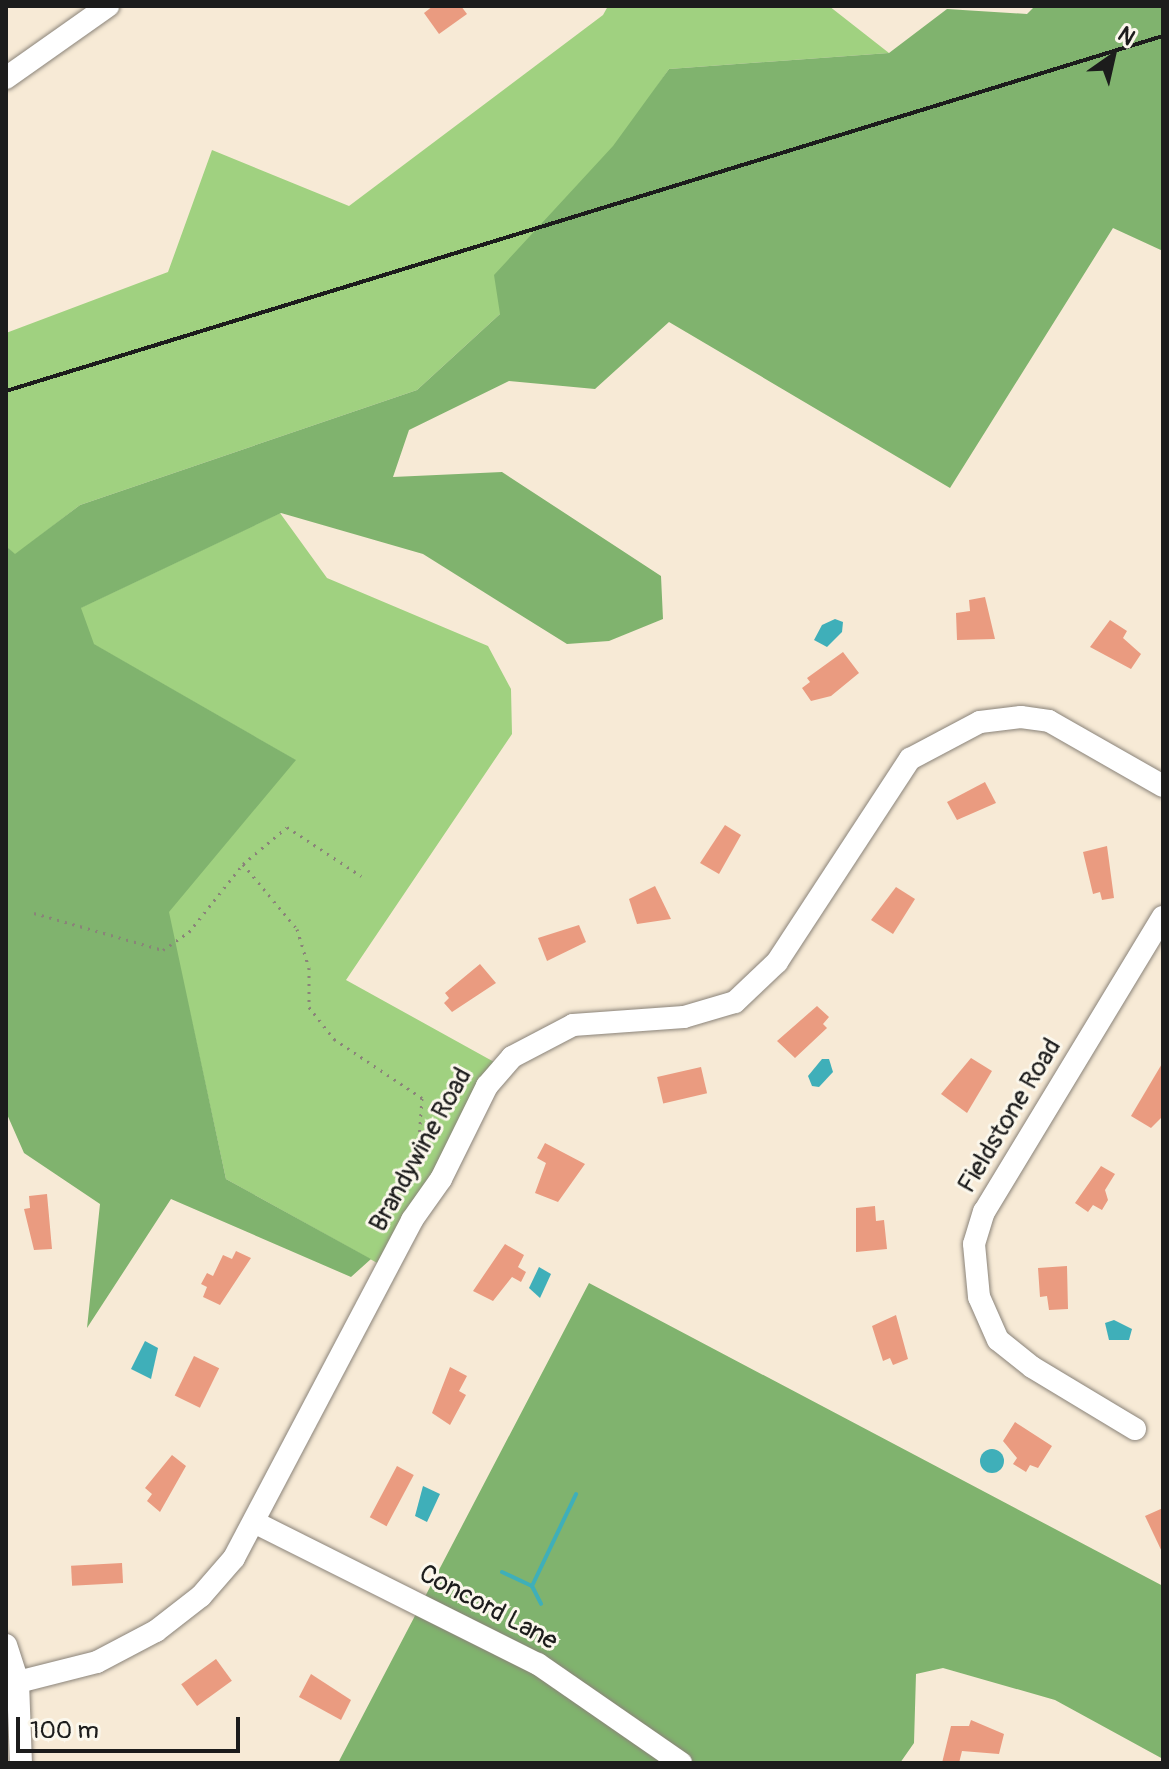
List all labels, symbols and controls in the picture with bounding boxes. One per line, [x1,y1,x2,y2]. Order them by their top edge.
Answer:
north arrow [1073,16,1153,96]
text: N [1112,20,1140,52]
street label: Fieldstone Road [952,1033,1068,1199]
street label: Brandywine Road [363,1063,479,1237]
street label: Concord Lane [413,1558,563,1658]
scale bar [20,1701,244,1751]
text: 100 m [30,1716,99,1745]

